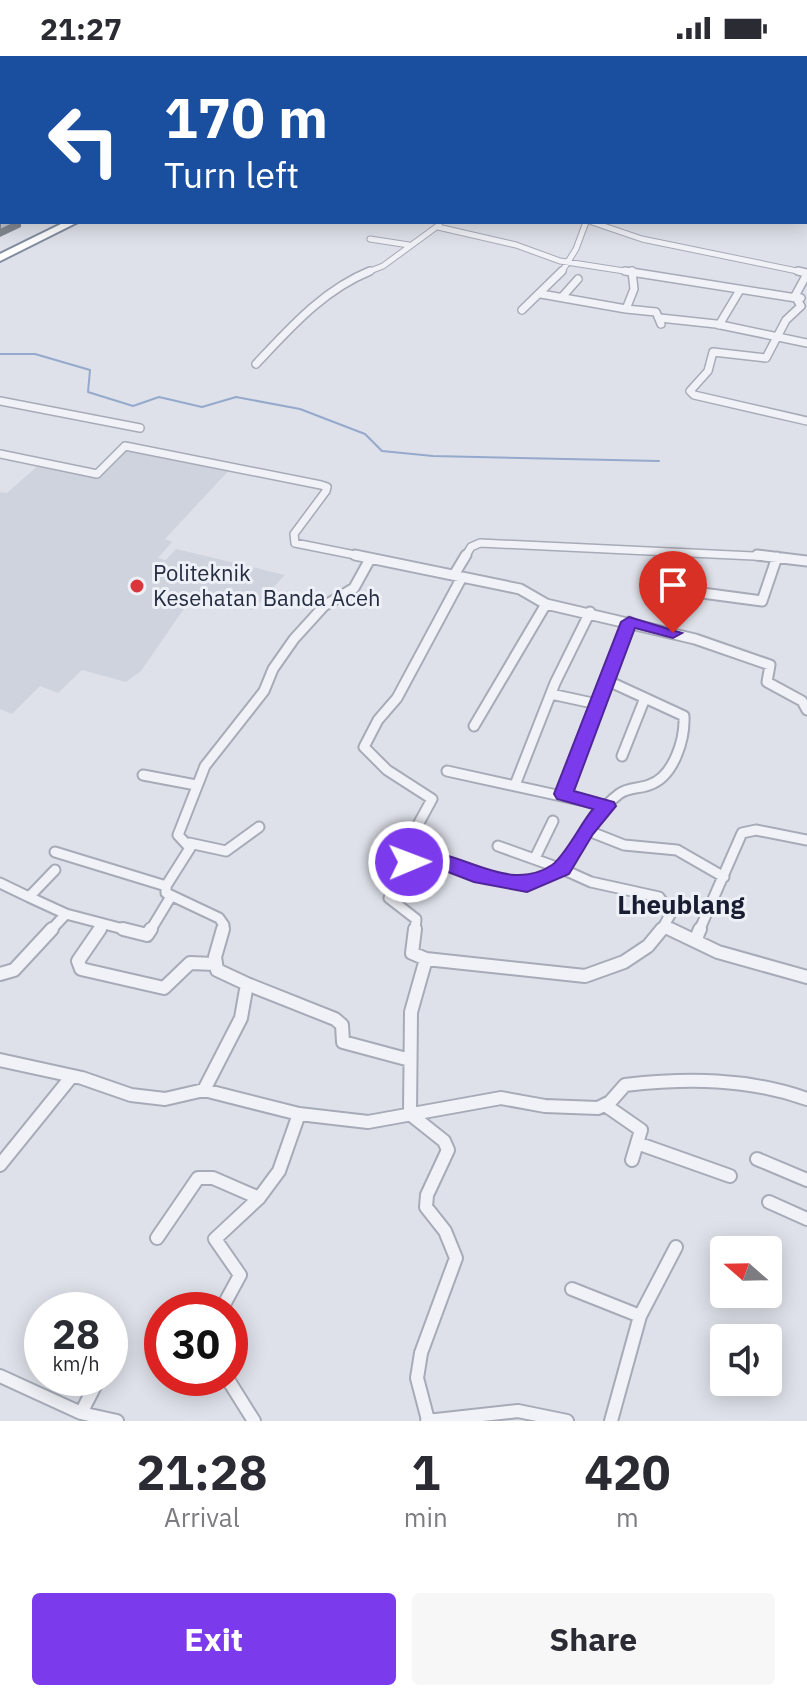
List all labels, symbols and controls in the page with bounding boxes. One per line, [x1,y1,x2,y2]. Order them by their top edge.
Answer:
text: 21:27 [40,9,122,48]
text: 170 m [164,81,328,153]
icon: left [32,88,136,192]
text: Turn left [164,151,299,198]
pin [639,551,707,633]
place label: Politeknik Kesehatan Banda Aceh [153,558,381,612]
icon: arrive [651,563,695,607]
marker: Politeknik Kesehatan Banda Aceh [128,577,146,595]
position arrow [367,820,451,904]
district label: Lheublang [617,887,746,921]
north arrow [710,1236,782,1308]
map controls [710,1236,782,1396]
speed limit sign: 30 [144,1292,248,1396]
text: 28 [52,1308,100,1360]
button: sound [710,1324,782,1396]
text: km/h [52,1350,100,1377]
text: 21:28 [136,1441,267,1503]
text: 1 [411,1441,440,1503]
text: 420 [584,1441,671,1503]
text: Arrival [164,1500,240,1534]
text: min [404,1500,448,1534]
text: m [616,1500,639,1534]
button: Exit [32,1593,396,1685]
button: Share [412,1593,775,1685]

